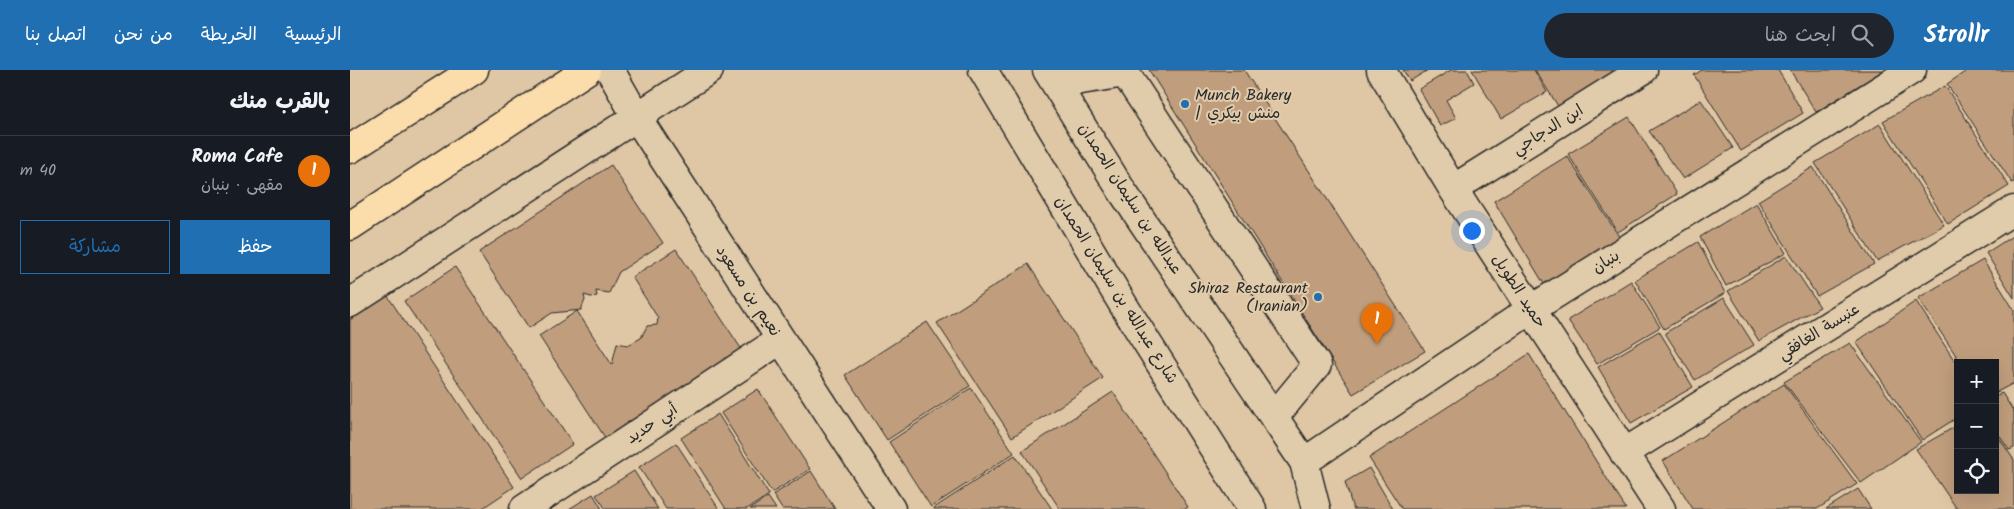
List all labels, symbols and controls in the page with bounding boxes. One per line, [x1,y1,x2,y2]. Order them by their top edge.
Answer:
search box [1544,13,1894,58]
text: Strollr [1924,16,1989,55]
text: اتصل بنا [25,21,86,50]
text: من نحن [114,21,173,50]
text: الخريطة [201,21,257,50]
text: الرئيسية [285,21,341,50]
text: ابحث هنا [1765,21,1836,51]
icon: search [1848,21,1876,49]
place label: Munch Bakery | منش بيكري [1195,83,1292,126]
text: بالقرب منك [230,86,330,119]
marker: Munch Bakery | منش بيكري [1179,98,1191,110]
street label: ابن الدجاجي [1507,98,1589,163]
street label: عبدالله بن سليمان الحمدان [1072,118,1188,280]
text: Roma Cafe [191,142,283,172]
text: 40 m [20,158,56,183]
text: 1 [312,158,316,183]
text: مقهى · بنبان [201,173,283,198]
street label: شارع عبدالله بن سليمان الحمدان [1048,191,1184,389]
your location [1459,218,1485,244]
button: مشاركة [20,220,170,274]
button: حفظ [180,220,330,274]
street label: نعيم بن مسعود [709,240,787,342]
street label: بنبان [1587,244,1625,280]
street label: حميد الطويل [1486,249,1552,333]
place label: Shiraz Restaurant (Iranian) [1189,276,1309,319]
marker: Shiraz Restaurant (Iranian) [1312,291,1324,303]
street label: عنبسة الغافقي [1773,297,1865,368]
pin: 1 [1361,303,1393,344]
map controls [1954,359,1999,494]
button: + [1954,359,1999,404]
street label: أبي حديد [621,397,684,451]
button: − [1954,404,1999,449]
button: locate [1954,449,1999,494]

